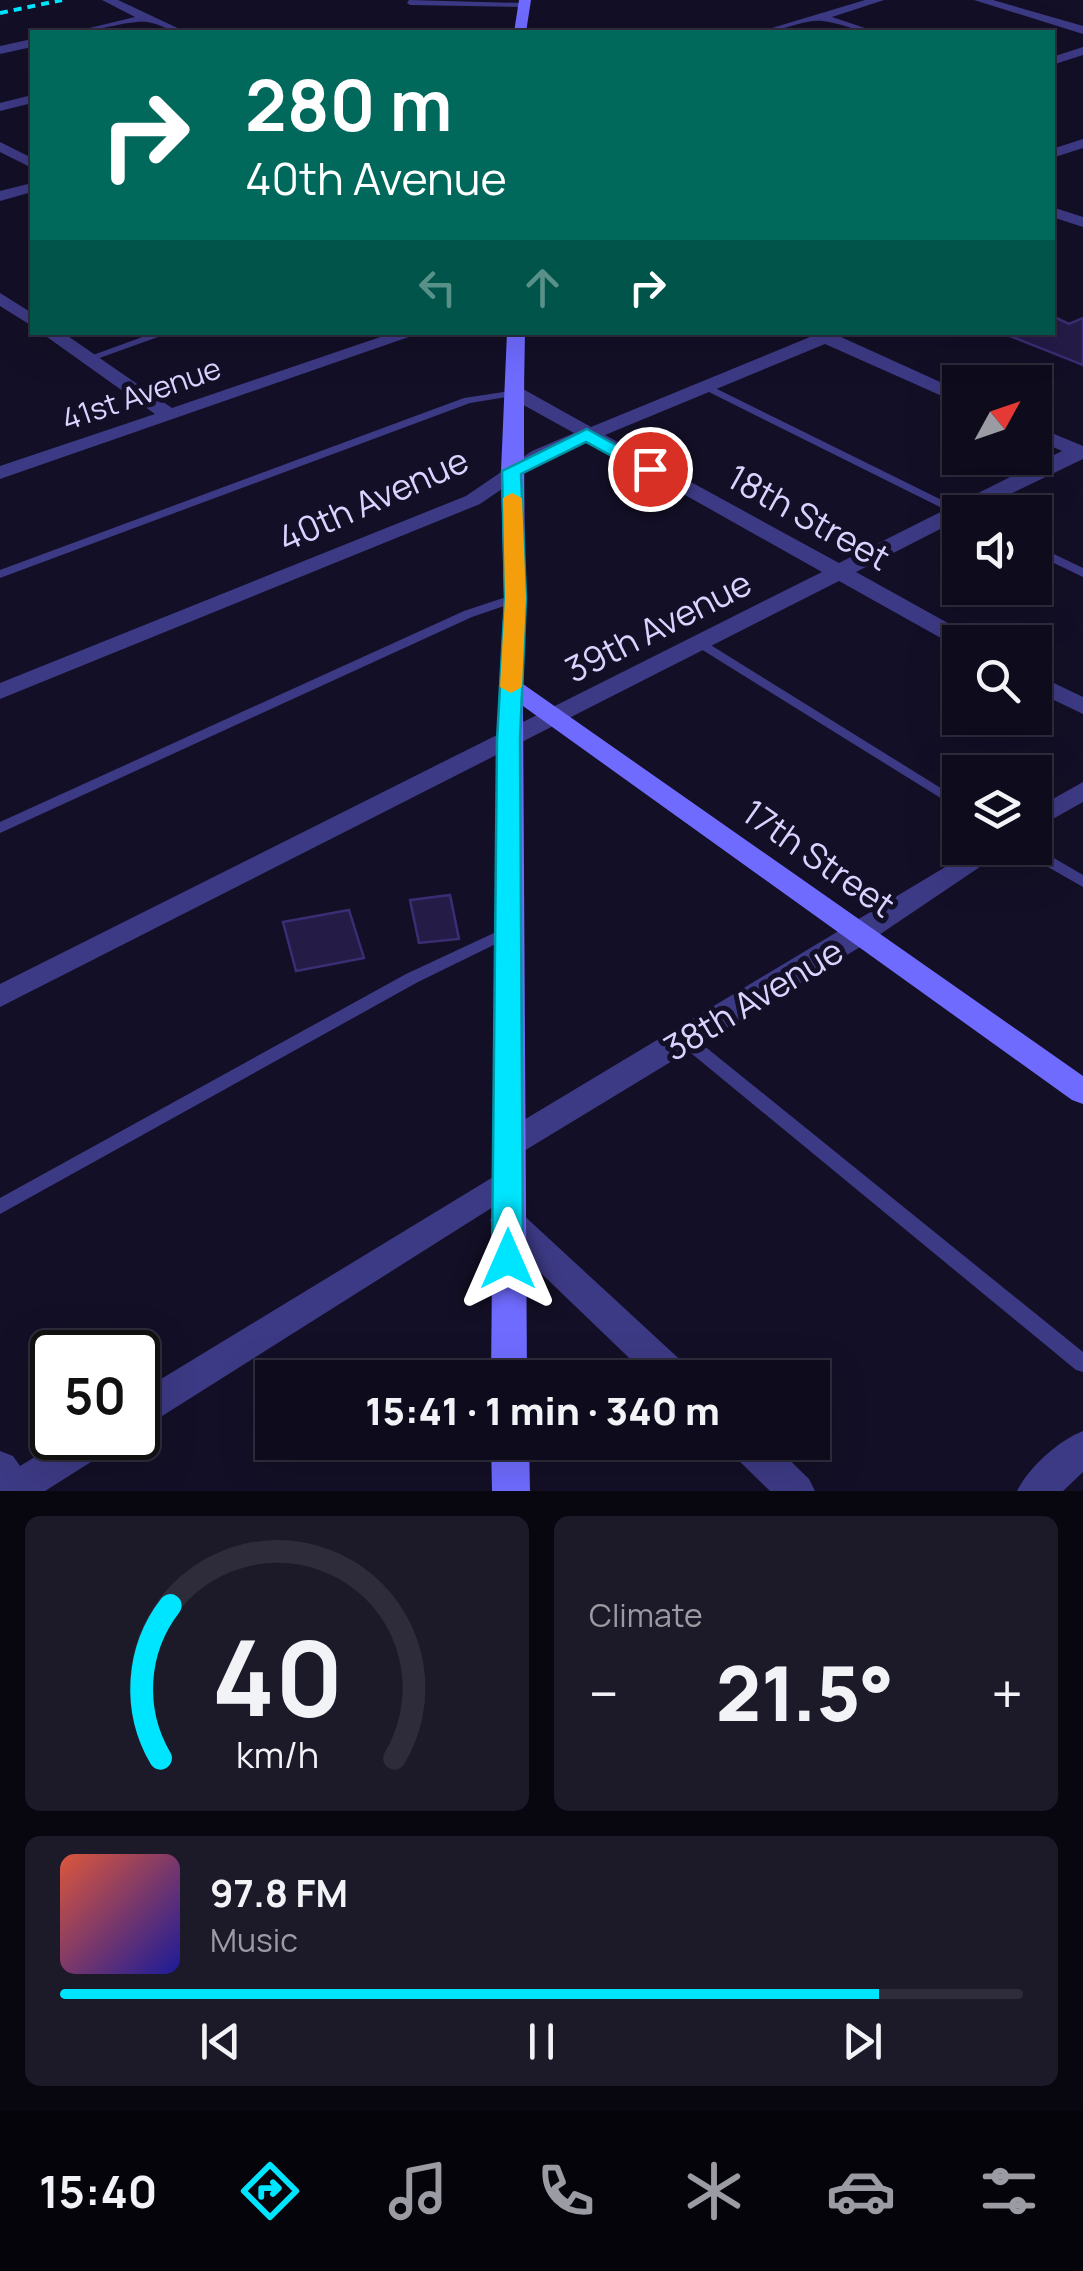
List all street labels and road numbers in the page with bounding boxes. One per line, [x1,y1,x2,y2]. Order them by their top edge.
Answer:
street label: 41st Avenue [56,347,226,439]
street label: 40th Avenue [270,436,476,562]
street label: 18th Street [719,453,899,581]
street label: 39th Avenue [557,559,759,693]
street label: 17th Street [733,788,905,928]
street label: 38th Avenue [654,927,852,1071]

